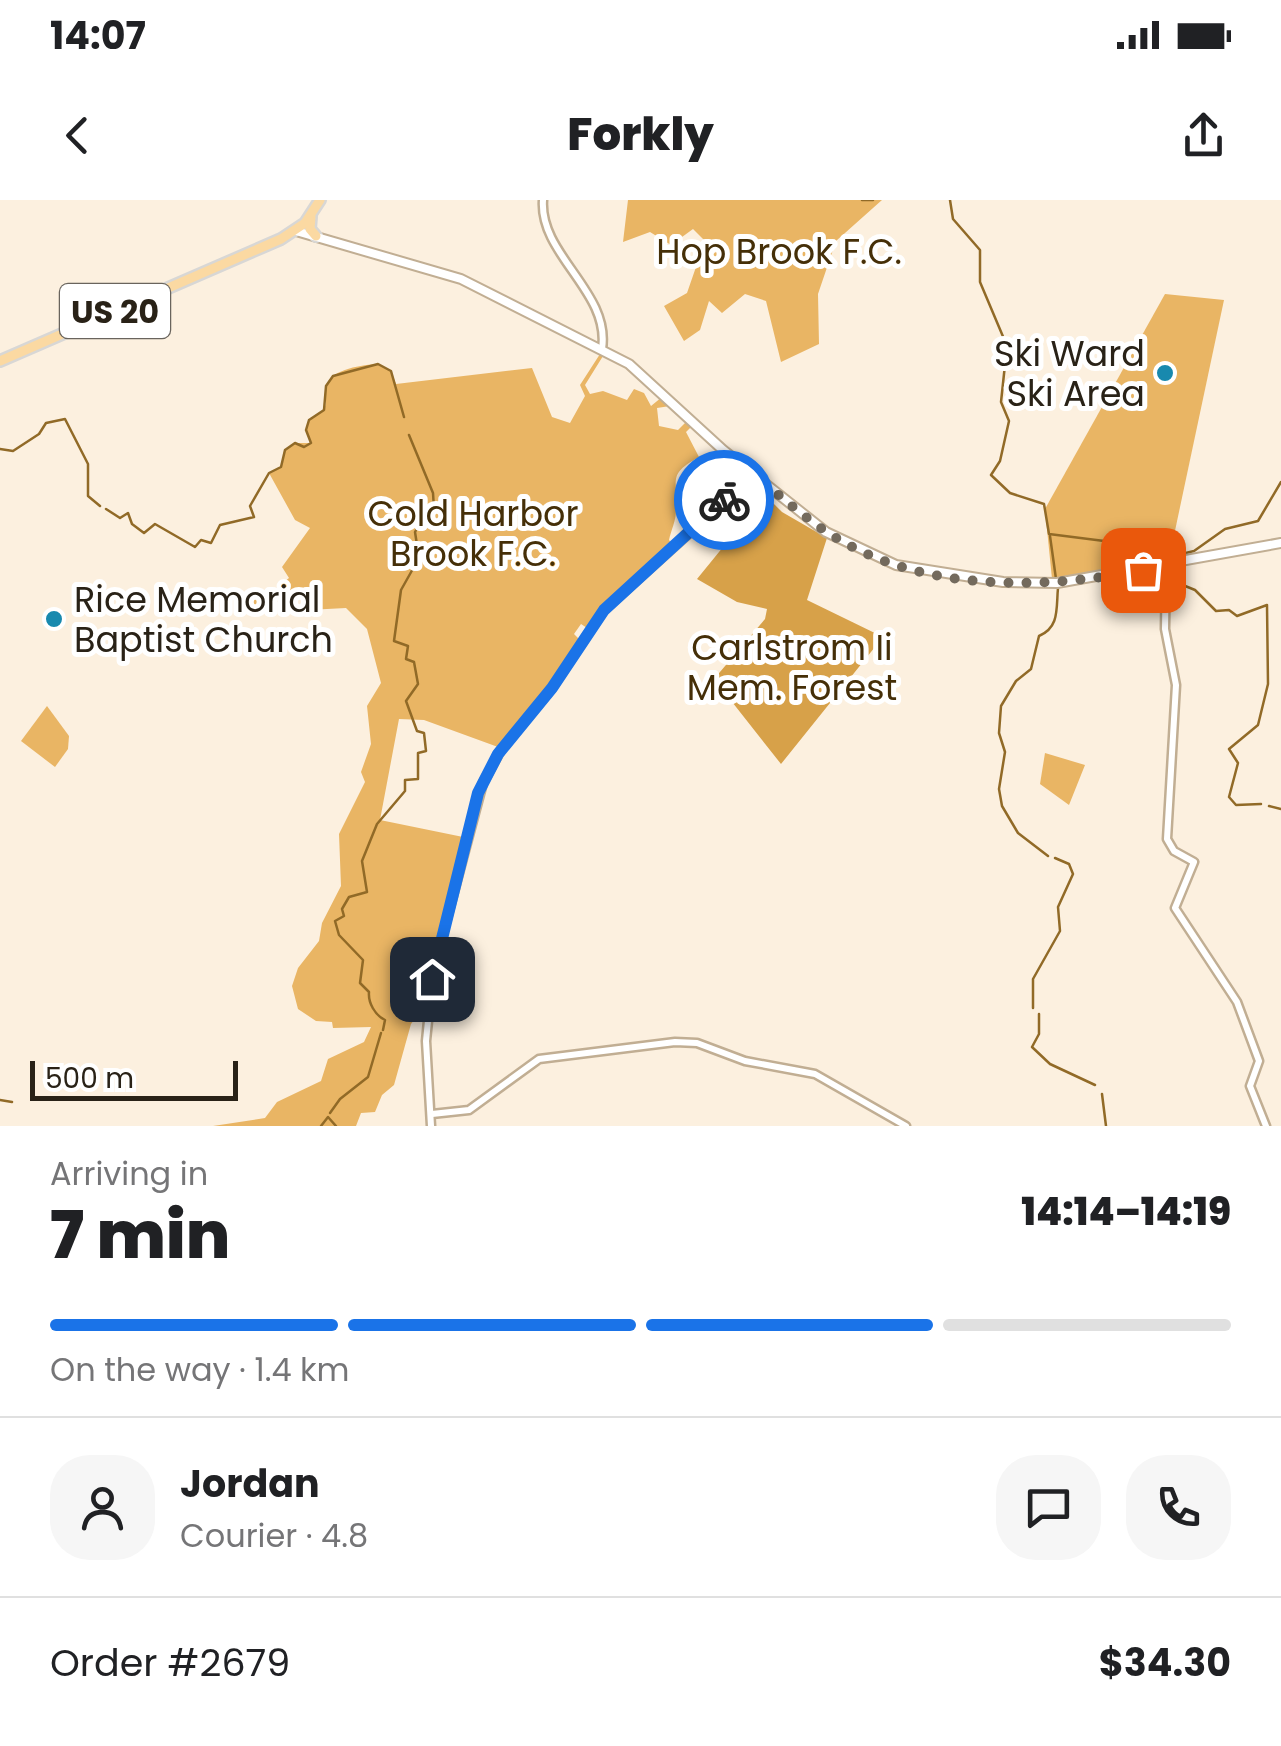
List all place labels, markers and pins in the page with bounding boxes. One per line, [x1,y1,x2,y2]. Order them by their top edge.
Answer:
place label: Ski Ward Ski Area [994,329,1145,418]
marker: Ski Ward Ski Area [1154,362,1176,384]
pin [1101,528,1186,613]
place label: Rice Memorial Baptist Church [74,575,333,664]
marker: Rice Memorial Baptist Church [43,608,65,630]
pin [390,937,475,1022]

